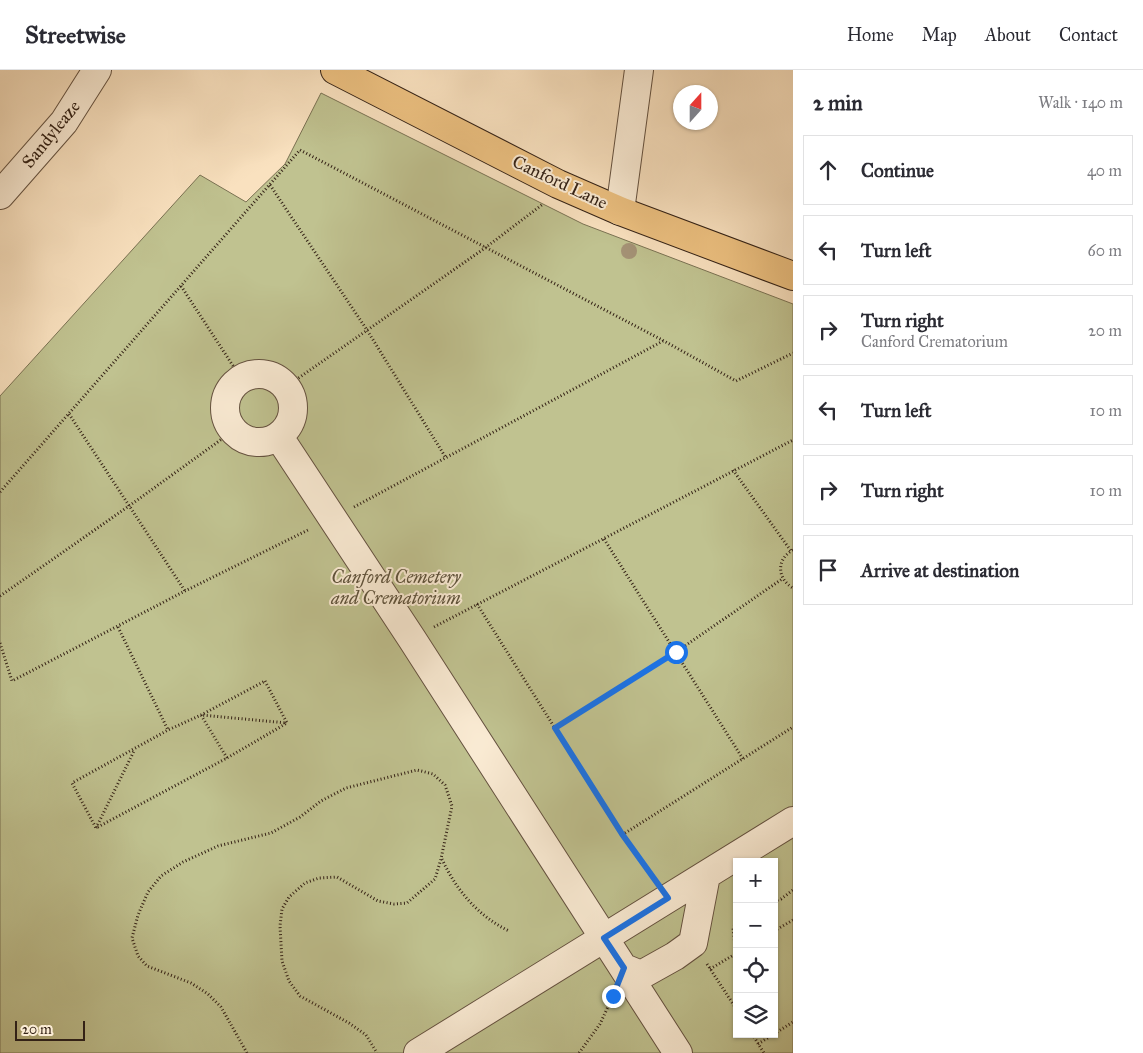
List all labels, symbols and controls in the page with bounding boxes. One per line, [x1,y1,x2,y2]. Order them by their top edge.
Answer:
text: Streetwise [25,20,126,50]
text: Home [847,24,894,46]
text: Map [922,24,957,46]
text: About [985,24,1031,46]
text: Contact [1059,24,1118,46]
north arrow [673,85,718,130]
text: 2 min [813,90,863,116]
text: Walk · 140 m [1038,93,1123,112]
street label: Sandyleaze [17,96,85,172]
street label: Canford Lane [509,150,611,214]
icon: ahead [814,156,842,184]
text: Continue [861,159,934,182]
text: 40 m [1087,161,1122,180]
icon: left [814,236,842,264]
text: Turn left [861,239,931,262]
text: 60 m [1088,241,1122,260]
text: Turn right [861,309,944,332]
icon: right [814,316,842,344]
text: 20 m [1088,321,1122,340]
text: Canford Crematorium [861,332,1008,351]
icon: left [814,396,842,424]
text: Turn left [861,399,931,422]
text: 10 m [1090,401,1122,420]
icon: right [814,476,842,504]
text: Turn right [861,479,944,502]
text: 10 m [1090,481,1122,500]
icon: arrive [814,556,842,584]
text: Arrive at destination [861,559,1019,582]
park label: Canford Cemetery and Crematorium [330,566,462,609]
route start [665,641,688,664]
map controls [733,858,778,1038]
button: + [733,858,778,903]
button: − [733,903,778,948]
button: locate [733,948,778,993]
route end [602,985,625,1008]
button: layers [733,993,778,1038]
scale bar [15,1018,85,1041]
text: 20 m [22,1021,52,1038]

